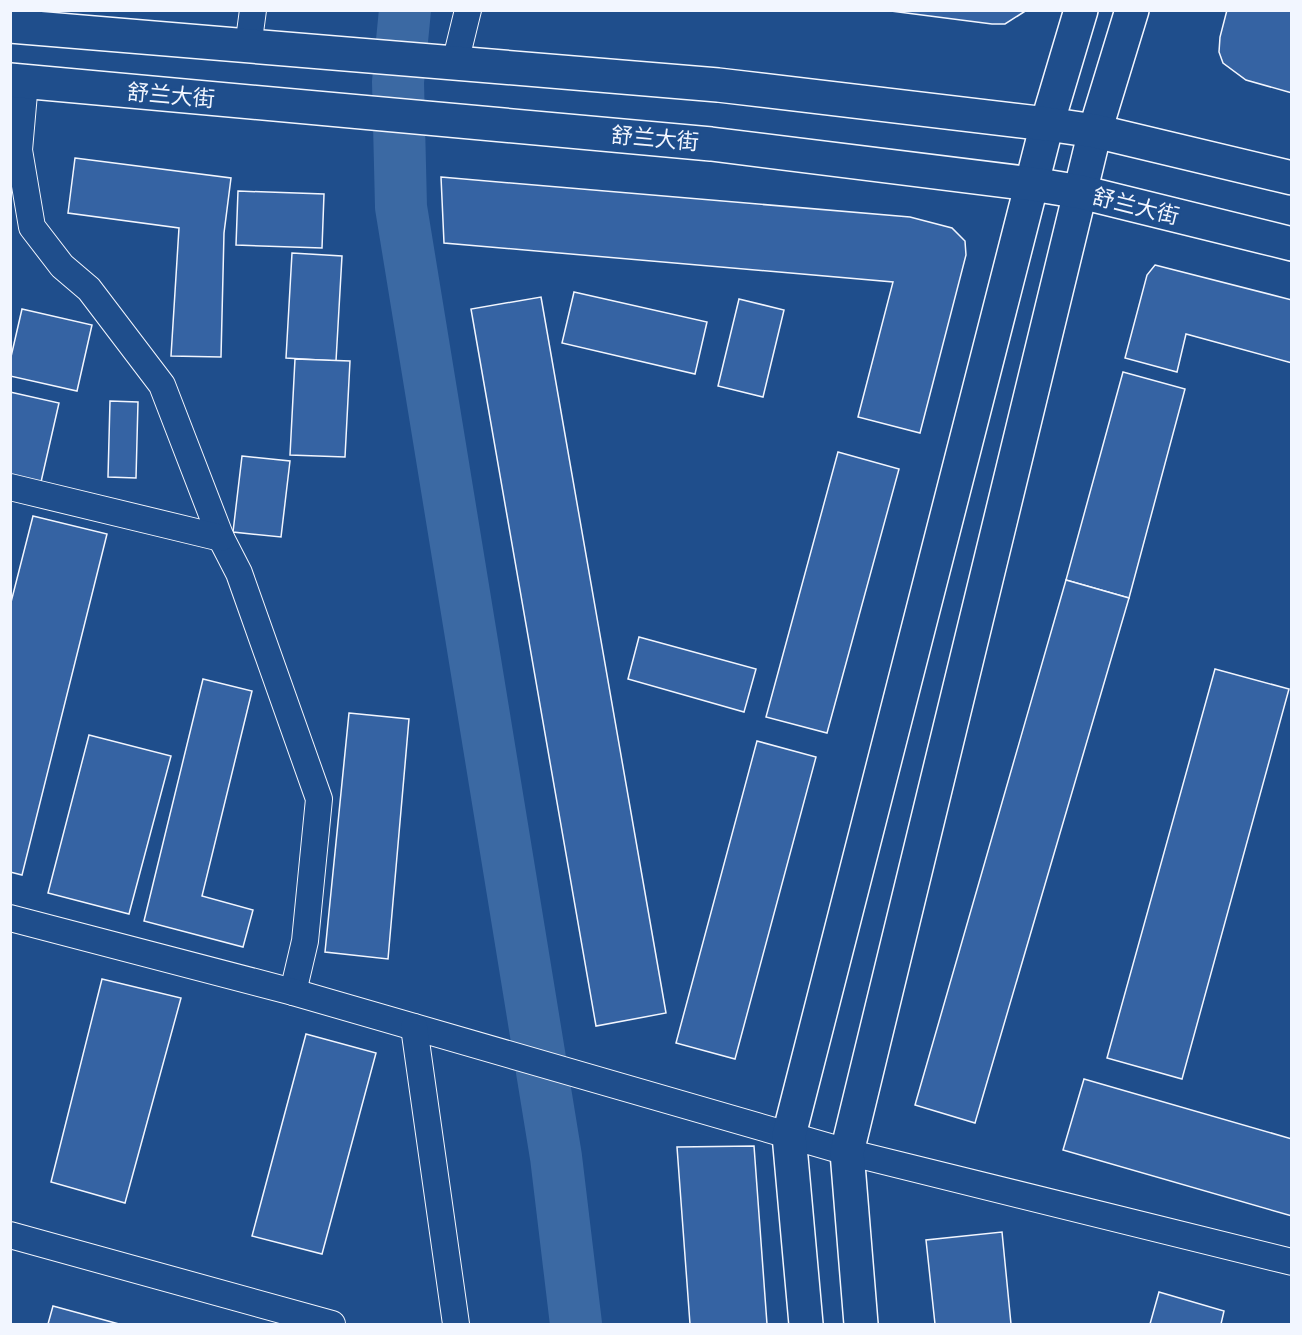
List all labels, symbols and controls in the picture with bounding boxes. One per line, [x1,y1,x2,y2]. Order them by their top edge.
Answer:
street label: 舒兰大街 [126,79,216,114]
street label: 舒兰大街 [610,122,700,157]
street label: 舒兰大街 [1090,184,1182,231]

